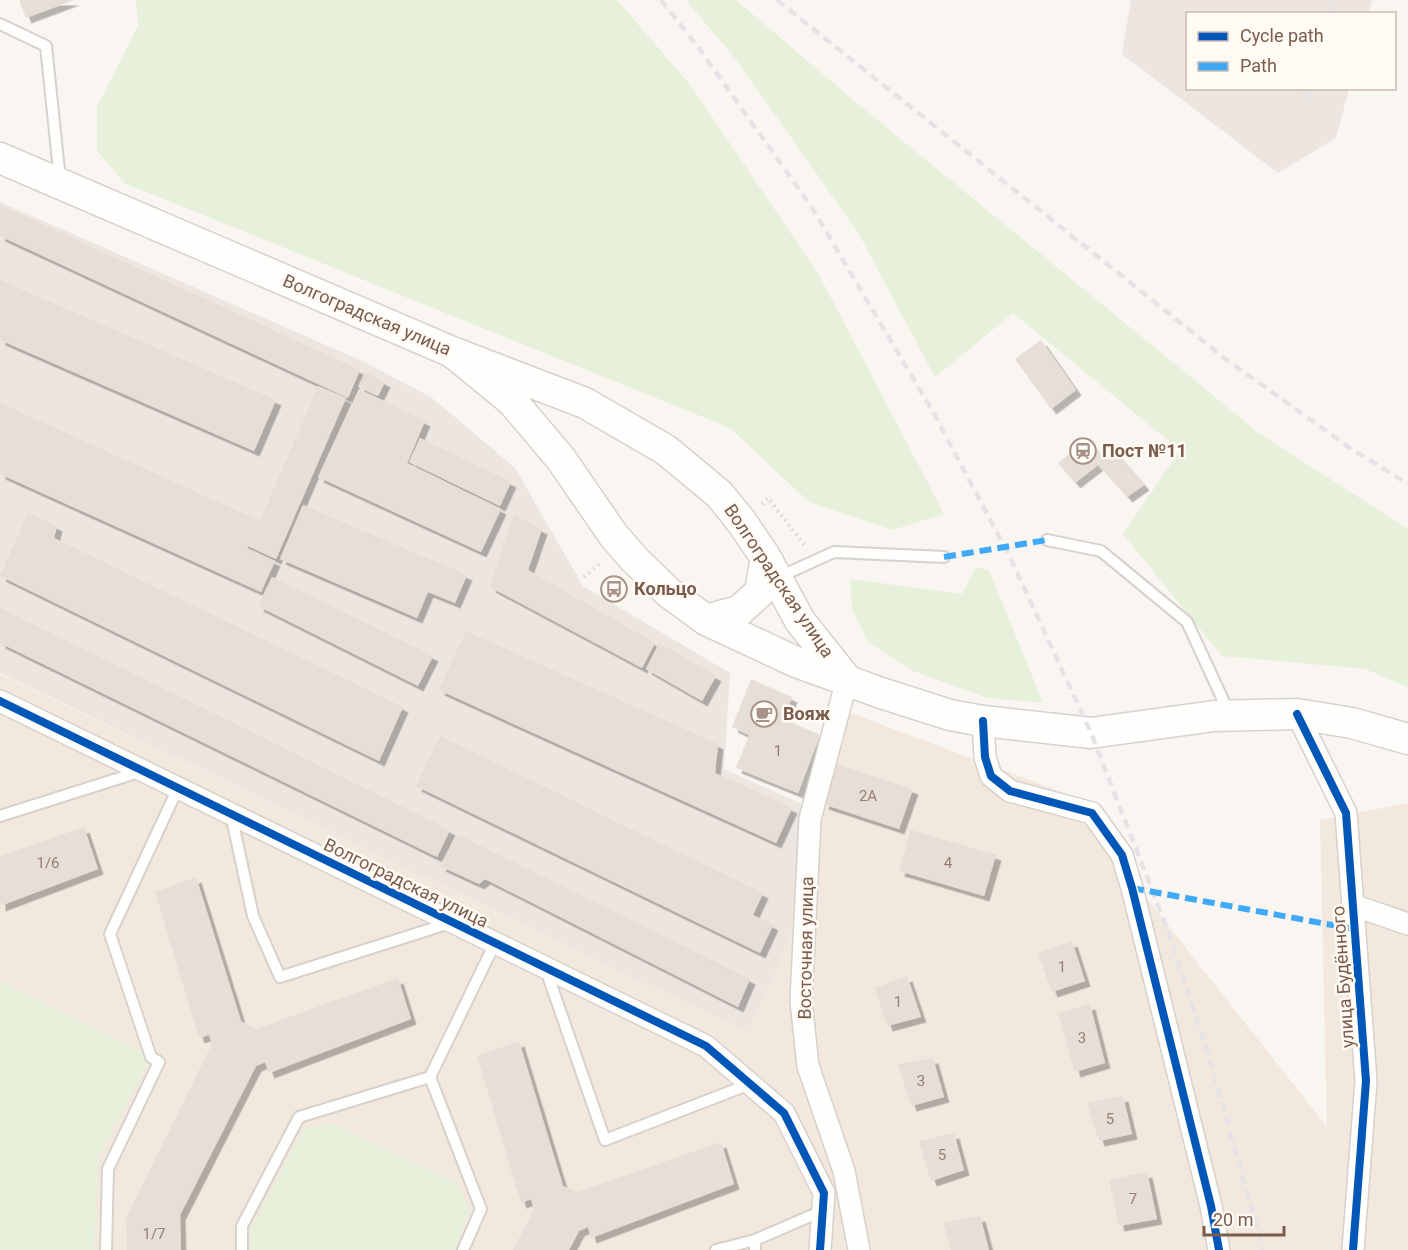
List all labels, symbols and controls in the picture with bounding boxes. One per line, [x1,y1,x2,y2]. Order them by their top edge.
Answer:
legend [1186,12,1396,90]
text: Cycle path [1240,25,1324,46]
text: Path [1240,55,1277,76]
street label: Волгоградская улица [280,270,454,359]
station icon: Пост №11 [1068,436,1098,466]
place label: Пост №11 [1102,440,1187,461]
street label: Волгоградская улица [720,500,839,661]
bus stop icon: Кольцо [599,574,629,604]
place label: Кольцо [634,578,697,599]
cafe icon: Вояж [749,699,779,729]
place label: Вояж [783,703,831,724]
house number: 1 [774,742,782,760]
house number: 2А [859,787,877,805]
street label: Волгоградская улица [321,834,492,932]
house number: 1/6 [36,854,60,872]
house number: 4 [944,854,953,872]
street label: Восточная улица [794,876,817,1020]
street label: улица Будённого [1327,905,1358,1049]
house number: 1 [1058,958,1066,976]
house number: 1 [894,993,902,1011]
house number: 3 [1078,1029,1086,1047]
house number: 3 [917,1072,925,1090]
house number: 5 [1106,1110,1114,1128]
house number: 5 [938,1146,946,1164]
house number: 7 [1129,1190,1137,1208]
scale bar [1204,1199,1284,1237]
text: 20 m [1213,1209,1253,1230]
house number: 1/7 [142,1225,166,1243]

